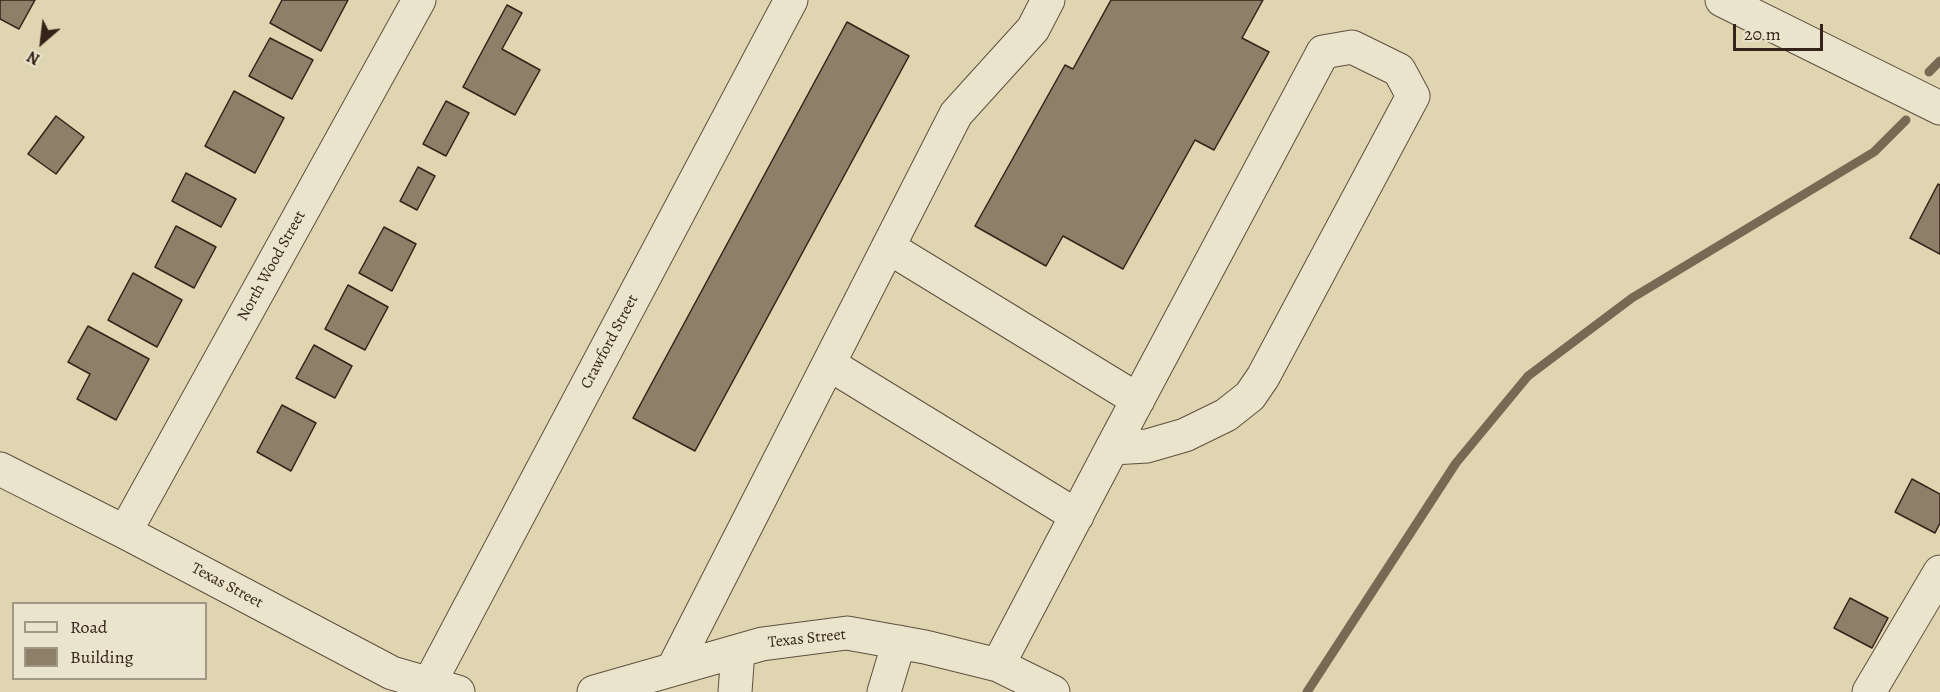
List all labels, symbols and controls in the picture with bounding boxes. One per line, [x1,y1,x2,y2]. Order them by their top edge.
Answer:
north arrow [12,12,72,72]
scale bar [1736,12,1826,50]
text: 20 m [1744,22,1781,46]
text: N [23,45,44,70]
street label: North Wood Street [234,208,310,324]
street label: Crawford Street [577,292,643,392]
street label: Texas Street [188,559,266,613]
legend [12,602,207,680]
text: Road [70,615,107,639]
street label: Texas Street [767,625,847,653]
text: Building [70,645,134,669]

